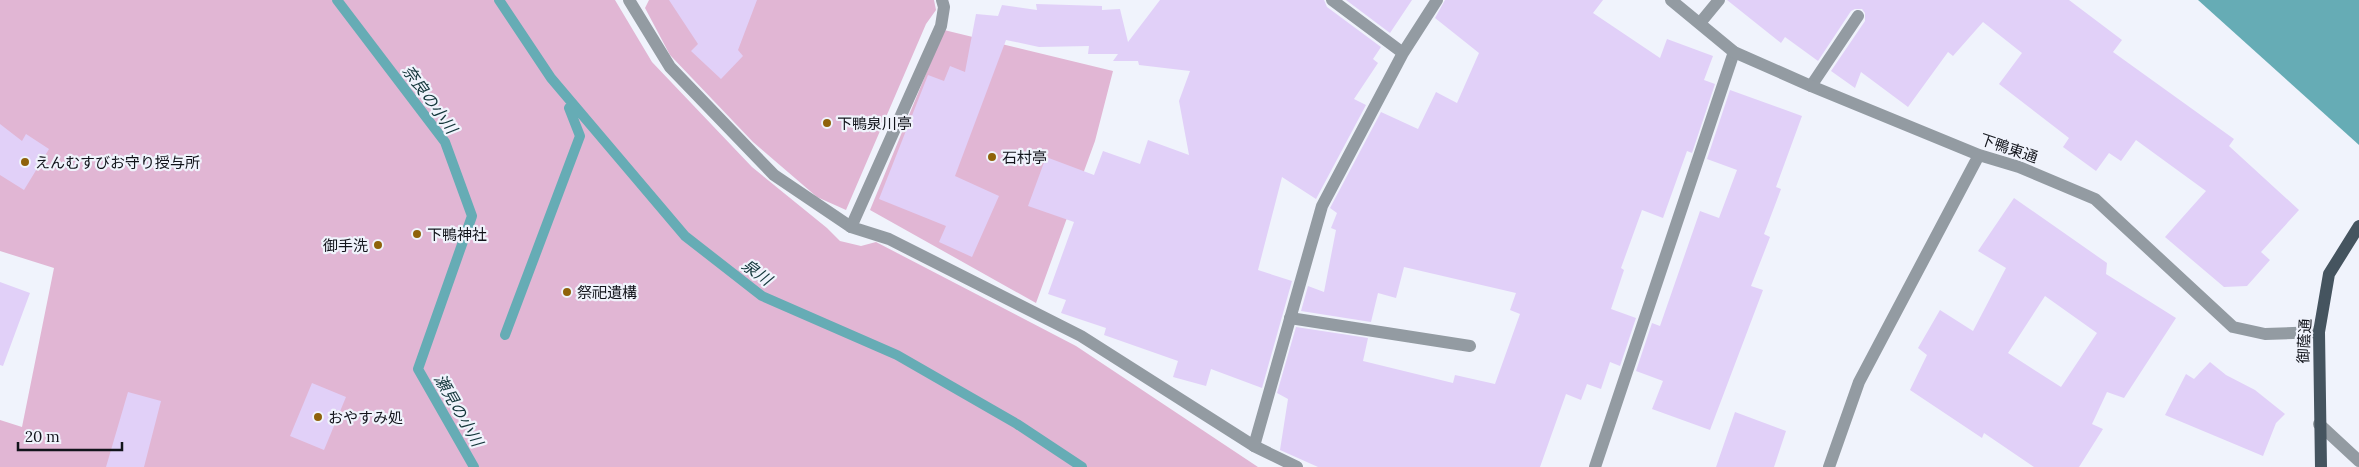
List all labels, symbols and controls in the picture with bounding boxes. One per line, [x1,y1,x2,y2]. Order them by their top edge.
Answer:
water label: 奈良の小川 [398,61,463,139]
place label: 下鴨泉川亭 [837,114,912,133]
marker: 下鴨泉川亭 [821,117,833,129]
street label: 下鴨東通 [1978,129,2040,167]
place label: 石村亭 [1002,148,1047,167]
marker: 石村亭 [986,151,998,163]
place label: えんむすびお守り授与所 [35,153,200,172]
marker: えんむすびお守り授与所 [19,156,31,168]
place label: 下鴨神社 [427,225,487,244]
marker: 下鴨神社 [411,228,423,240]
place label: 御手洗 [323,236,368,255]
marker: 御手洗 [372,239,384,251]
water label: 泉川 [738,255,777,291]
place label: 祭祀遺構 [577,283,637,302]
marker: 祭祀遺構 [561,286,573,298]
street label: 御蔭通 [2293,318,2315,364]
water label: 瀬見の小川 [430,370,489,451]
place label: おやすみ処 [328,408,403,427]
marker: おやすみ処 [312,411,324,423]
scale bar [18,420,121,452]
text: 20 m [25,427,60,446]

